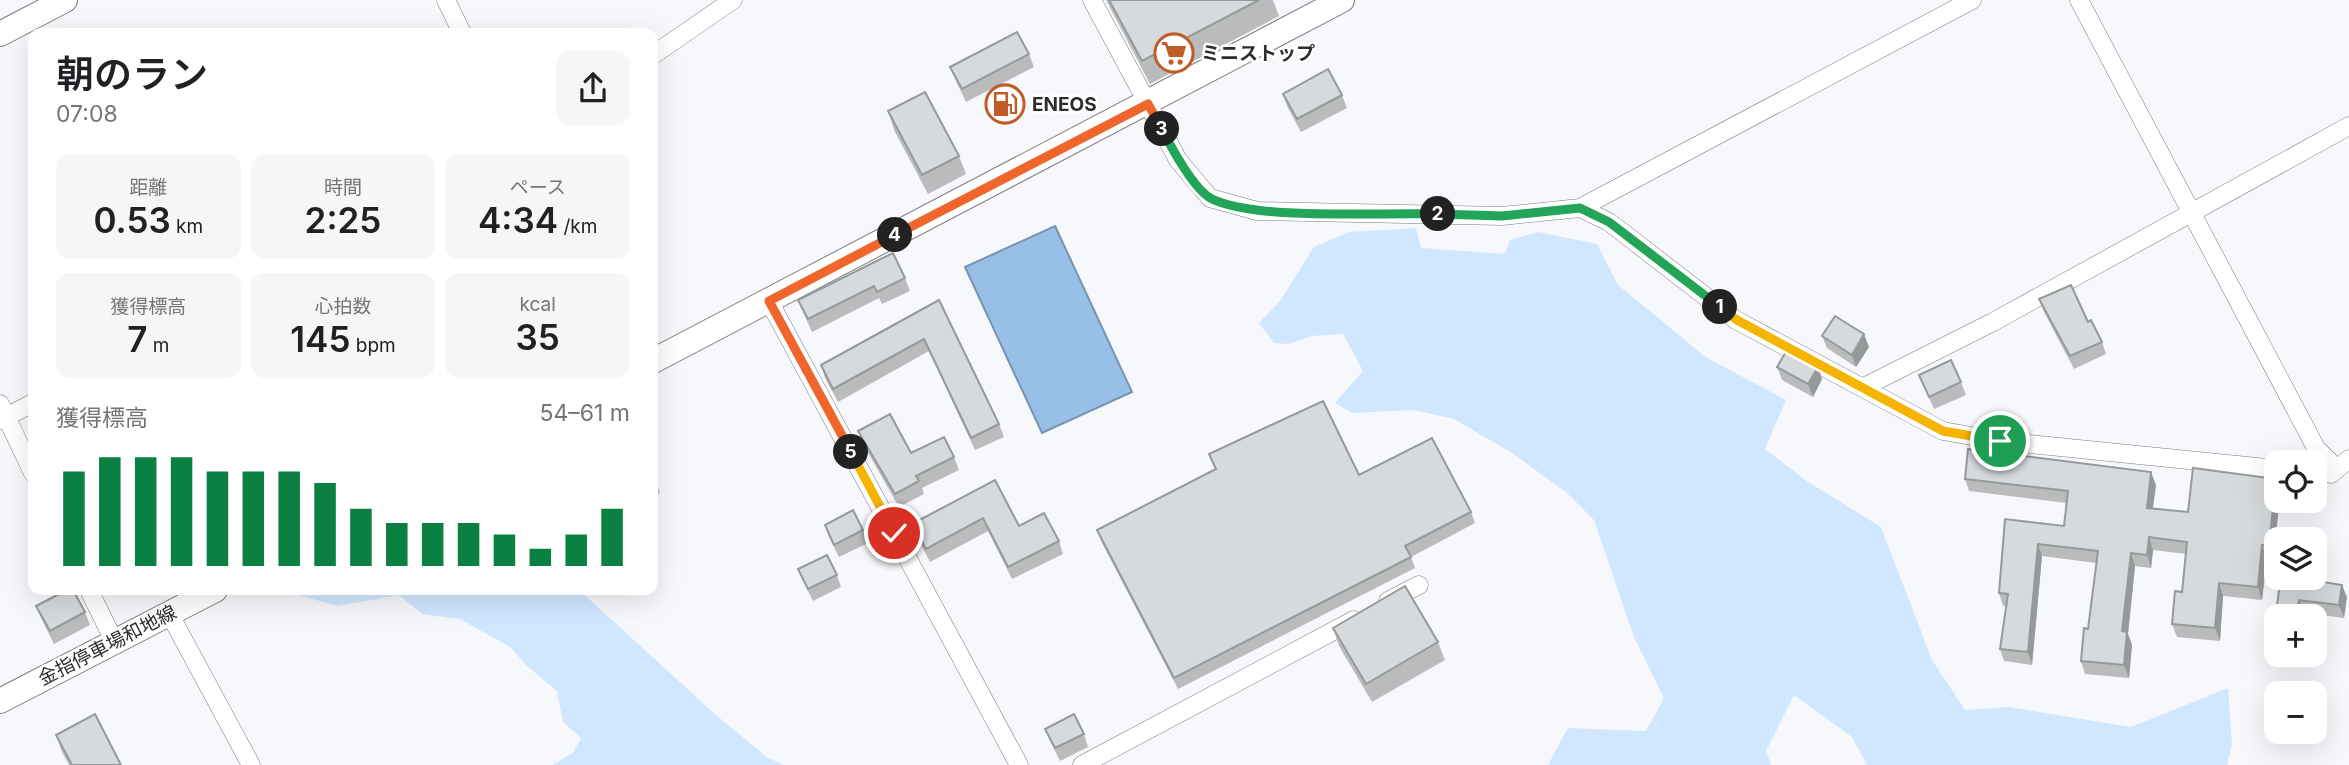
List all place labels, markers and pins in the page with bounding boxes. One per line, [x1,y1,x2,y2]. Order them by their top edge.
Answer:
supermarket icon: ミニストップ [1153,32,1195,74]
place label: ミニストップ [1201,42,1315,65]
fuel station icon: ENEOS [984,83,1026,125]
place label: ENEOS [1032,93,1097,116]
pin: 3 [1144,111,1180,146]
pin: 2 [1420,196,1456,232]
pin: 4 [878,218,912,252]
pin: 1 [1702,290,1738,324]
pin [1970,411,2030,471]
pin: 5 [834,434,868,470]
pin [864,503,924,563]

